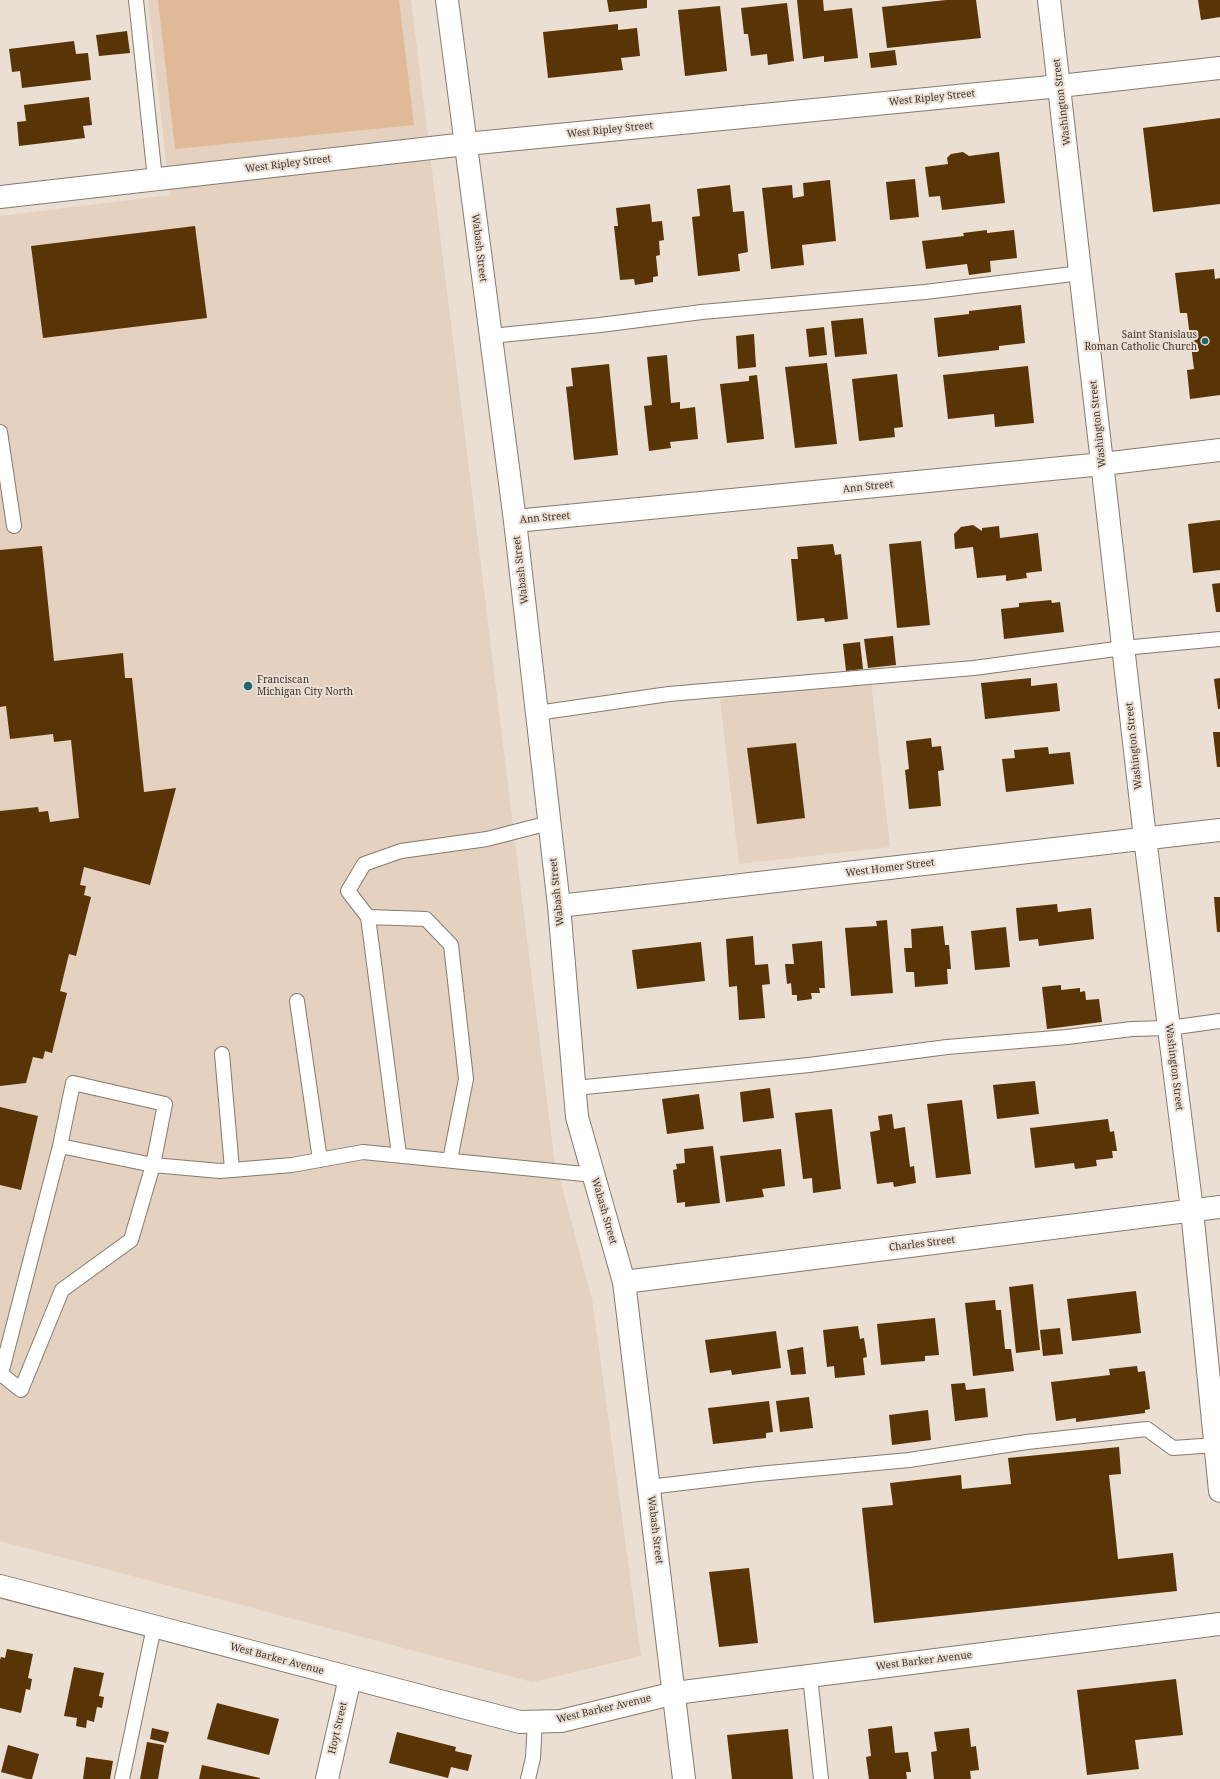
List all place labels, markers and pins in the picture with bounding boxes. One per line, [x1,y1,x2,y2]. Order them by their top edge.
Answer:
place label: Saint Stanislaus Roman Catholic Church [1084,329,1197,352]
marker: Saint Stanislaus Roman Catholic Church [1200,336,1210,346]
place label: Franciscan Michigan City North [257,674,353,698]
marker: Franciscan Michigan City North [242,680,254,692]

